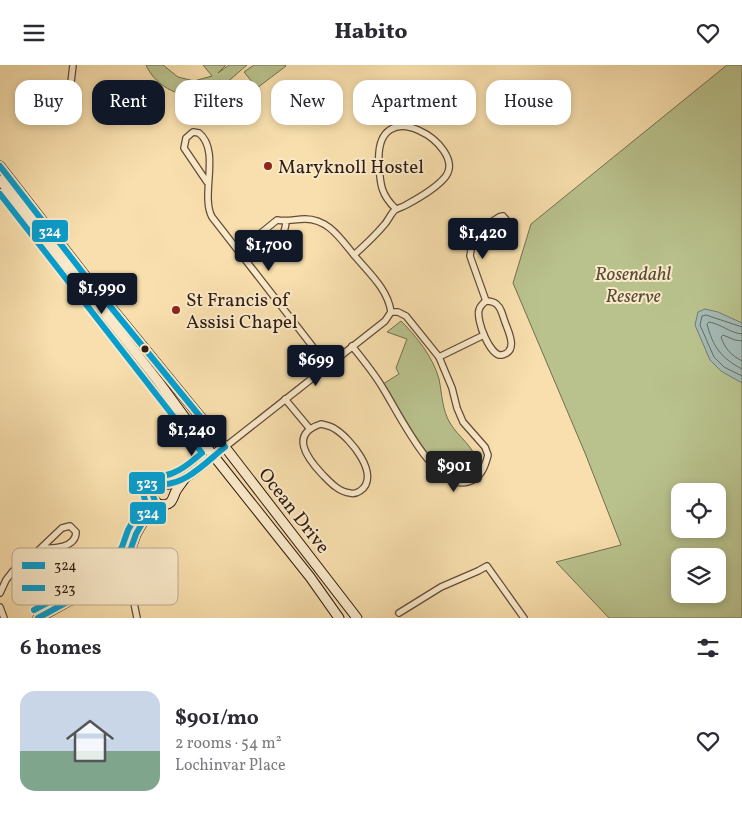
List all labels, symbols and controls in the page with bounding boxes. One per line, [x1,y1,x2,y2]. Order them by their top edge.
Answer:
text: Habito [335,17,408,48]
icon: menu [20,19,48,47]
icon: heart [694,19,722,47]
chip: Buy [15,80,82,125]
chip: Rent [92,80,165,125]
chip: Filters [175,80,261,125]
chip: New [271,80,343,125]
chip: Apartment [353,80,476,125]
chip: House [486,80,571,125]
place label: Maryknoll Hostel [278,155,424,181]
marker: Maryknoll Hostel [262,160,274,172]
pin: $1,420 [442,217,524,260]
line badge: 324 [31,219,69,243]
text: 324 [39,223,62,242]
text: $1,420 [459,223,507,245]
pin: $1,700 [228,229,310,272]
text: $1,700 [246,235,292,257]
park label: Rosendahl Reserve [595,262,671,310]
pin: $1,990 [61,273,143,315]
text: $1,990 [78,278,126,300]
place label: St Francis of Assisi Chapel [186,288,298,336]
marker: St Francis of Assisi Chapel [170,304,182,316]
unlabelled marker [140,344,150,354]
pin: $699 [286,345,346,387]
text: $699 [298,350,334,372]
pin: $1,240 [151,415,233,457]
text: $1,240 [168,420,216,442]
pin: $901 [424,451,484,493]
text: $901 [437,456,471,478]
street label: Ocean Drive [252,463,335,560]
line badge: 323 [128,471,166,495]
text: 323 [136,475,158,494]
map controls [671,483,726,603]
button: locate [671,483,726,538]
line badge: 324 [129,501,167,525]
text: 324 [137,505,160,524]
legend [12,548,178,605]
button: layers [671,548,726,603]
text: 324 [54,557,77,576]
text: 323 [54,580,75,599]
text: 6 homes [20,634,101,663]
icon: filters [694,634,722,662]
text: $901/mo [175,704,259,733]
icon: home [60,711,120,771]
icon: heart [694,727,722,755]
text: 2 rooms · 54 m² [175,733,282,755]
text: Lochinvar Place [175,755,286,777]

